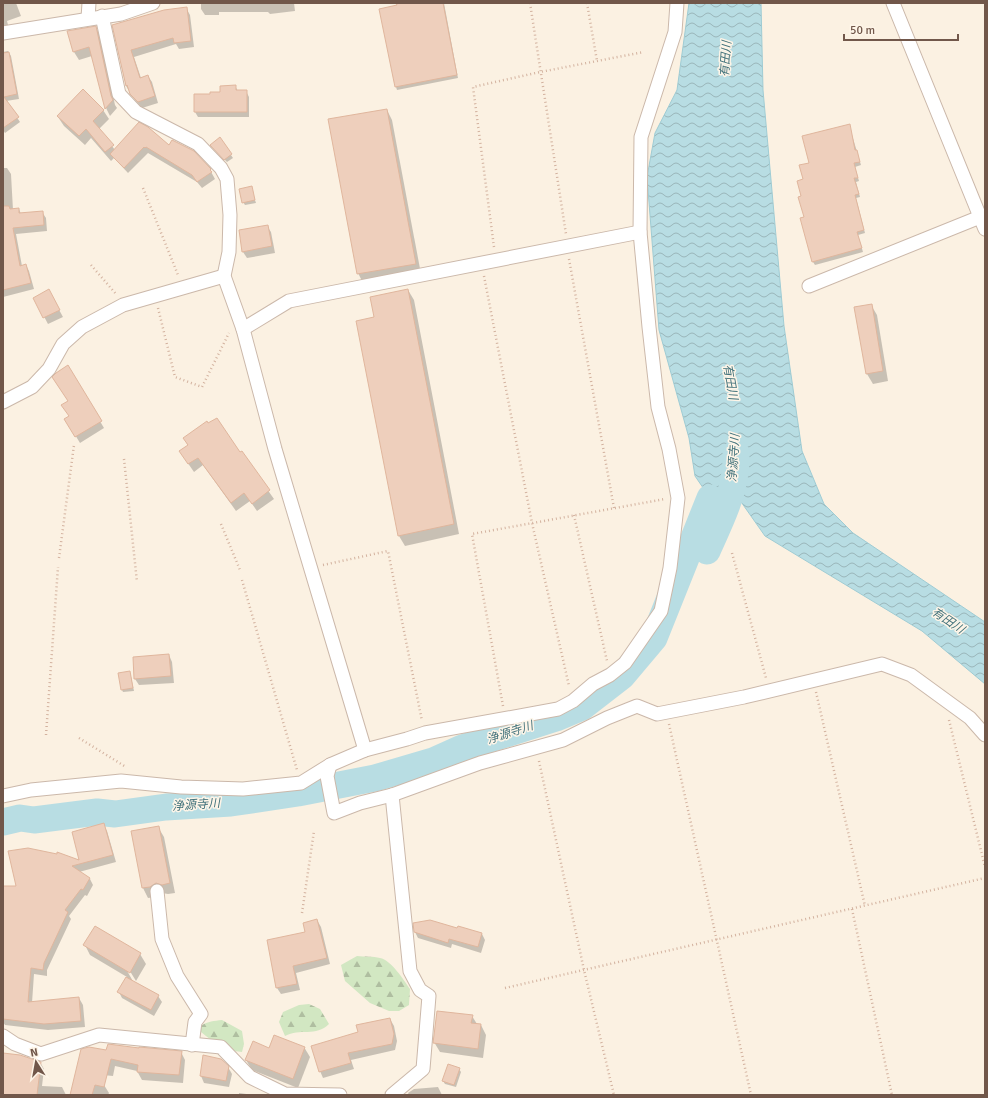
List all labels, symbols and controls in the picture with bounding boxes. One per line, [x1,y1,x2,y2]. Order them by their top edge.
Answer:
scale bar [844,16,958,42]
text: 50 m [850,23,875,38]
water label: 有田川 [717,39,735,77]
water label: 有田川 [719,363,741,403]
water label: 浄源寺川 [725,432,743,482]
water label: 有田川 [929,605,969,638]
water label: 浄源寺川 [485,718,537,748]
water label: 浄源寺川 [172,796,222,814]
north arrow [16,1042,56,1082]
text: N [29,1046,39,1060]

